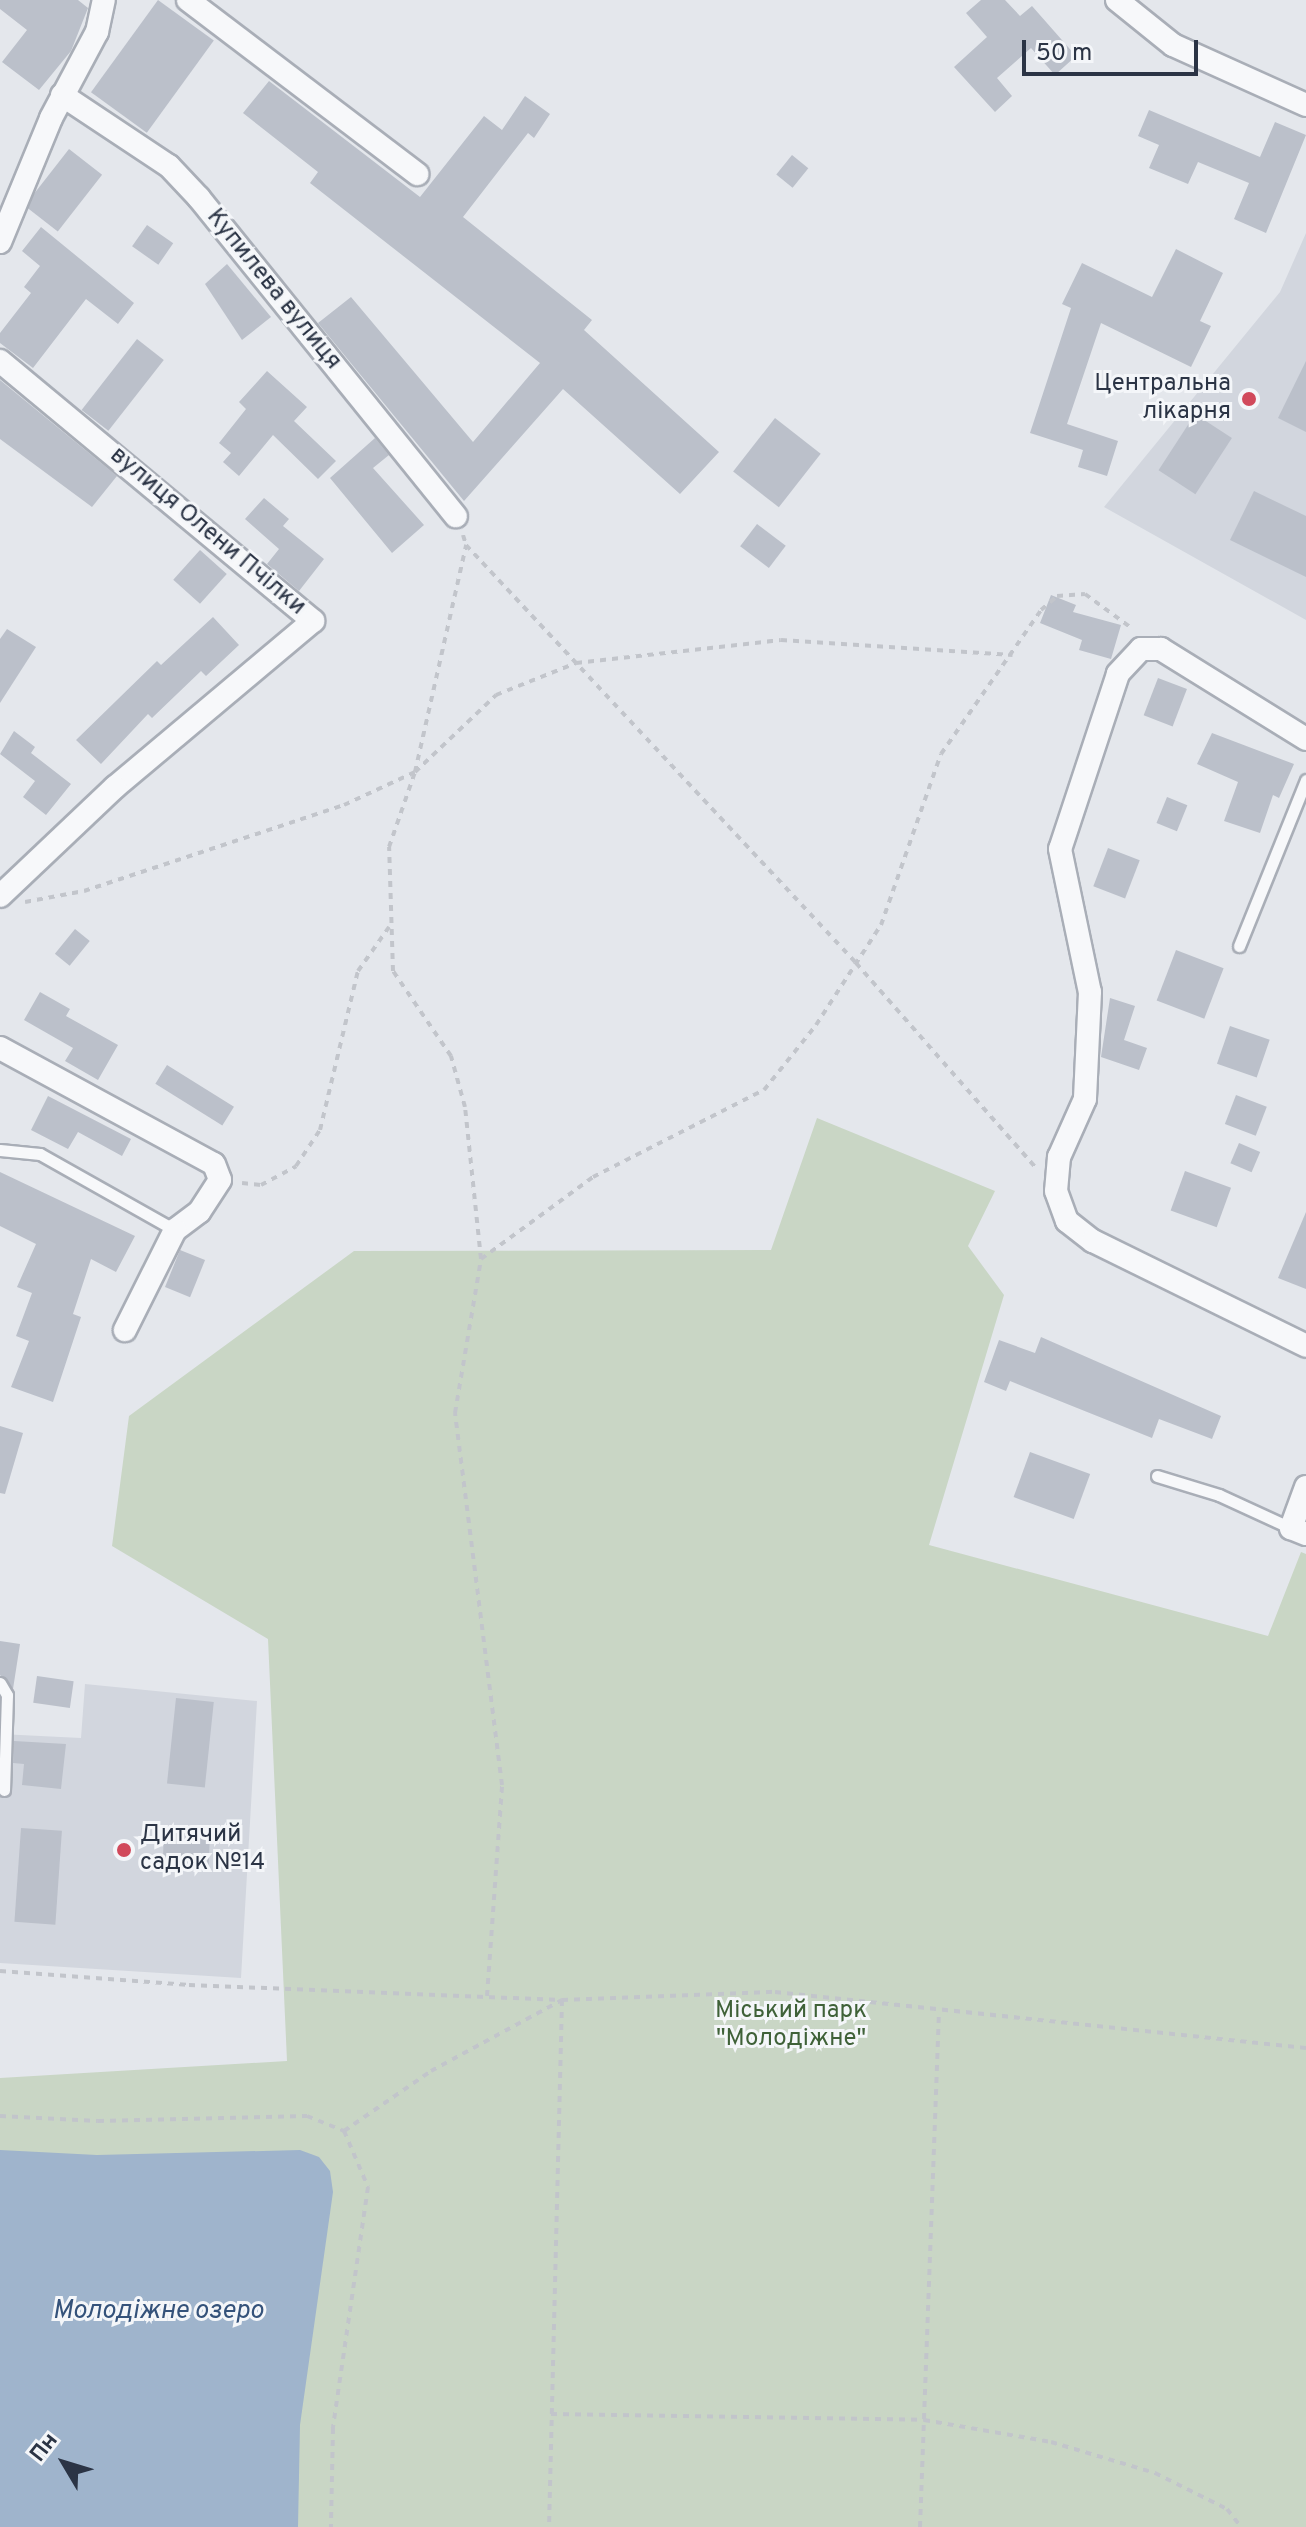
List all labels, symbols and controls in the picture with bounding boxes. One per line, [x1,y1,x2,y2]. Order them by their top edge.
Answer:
scale bar [1026,24,1202,74]
text: 50 m [1036,39,1092,69]
street label: Купилева вулиця [199,204,347,376]
place label: Центральна лікарня [1094,371,1231,427]
marker: Центральна лікарня [1238,388,1260,410]
street label: вулиця Олени Пчілки [103,442,311,622]
place label: Дитячий садок №14 [140,1822,265,1878]
marker: Дитячий садок №14 [115,1841,133,1859]
park label: Міський парк "Молодіжне" [715,1998,867,2054]
water label: Молодіжне озеро [53,2296,263,2328]
north arrow [24,2423,104,2503]
text: Пн [25,2428,64,2468]

